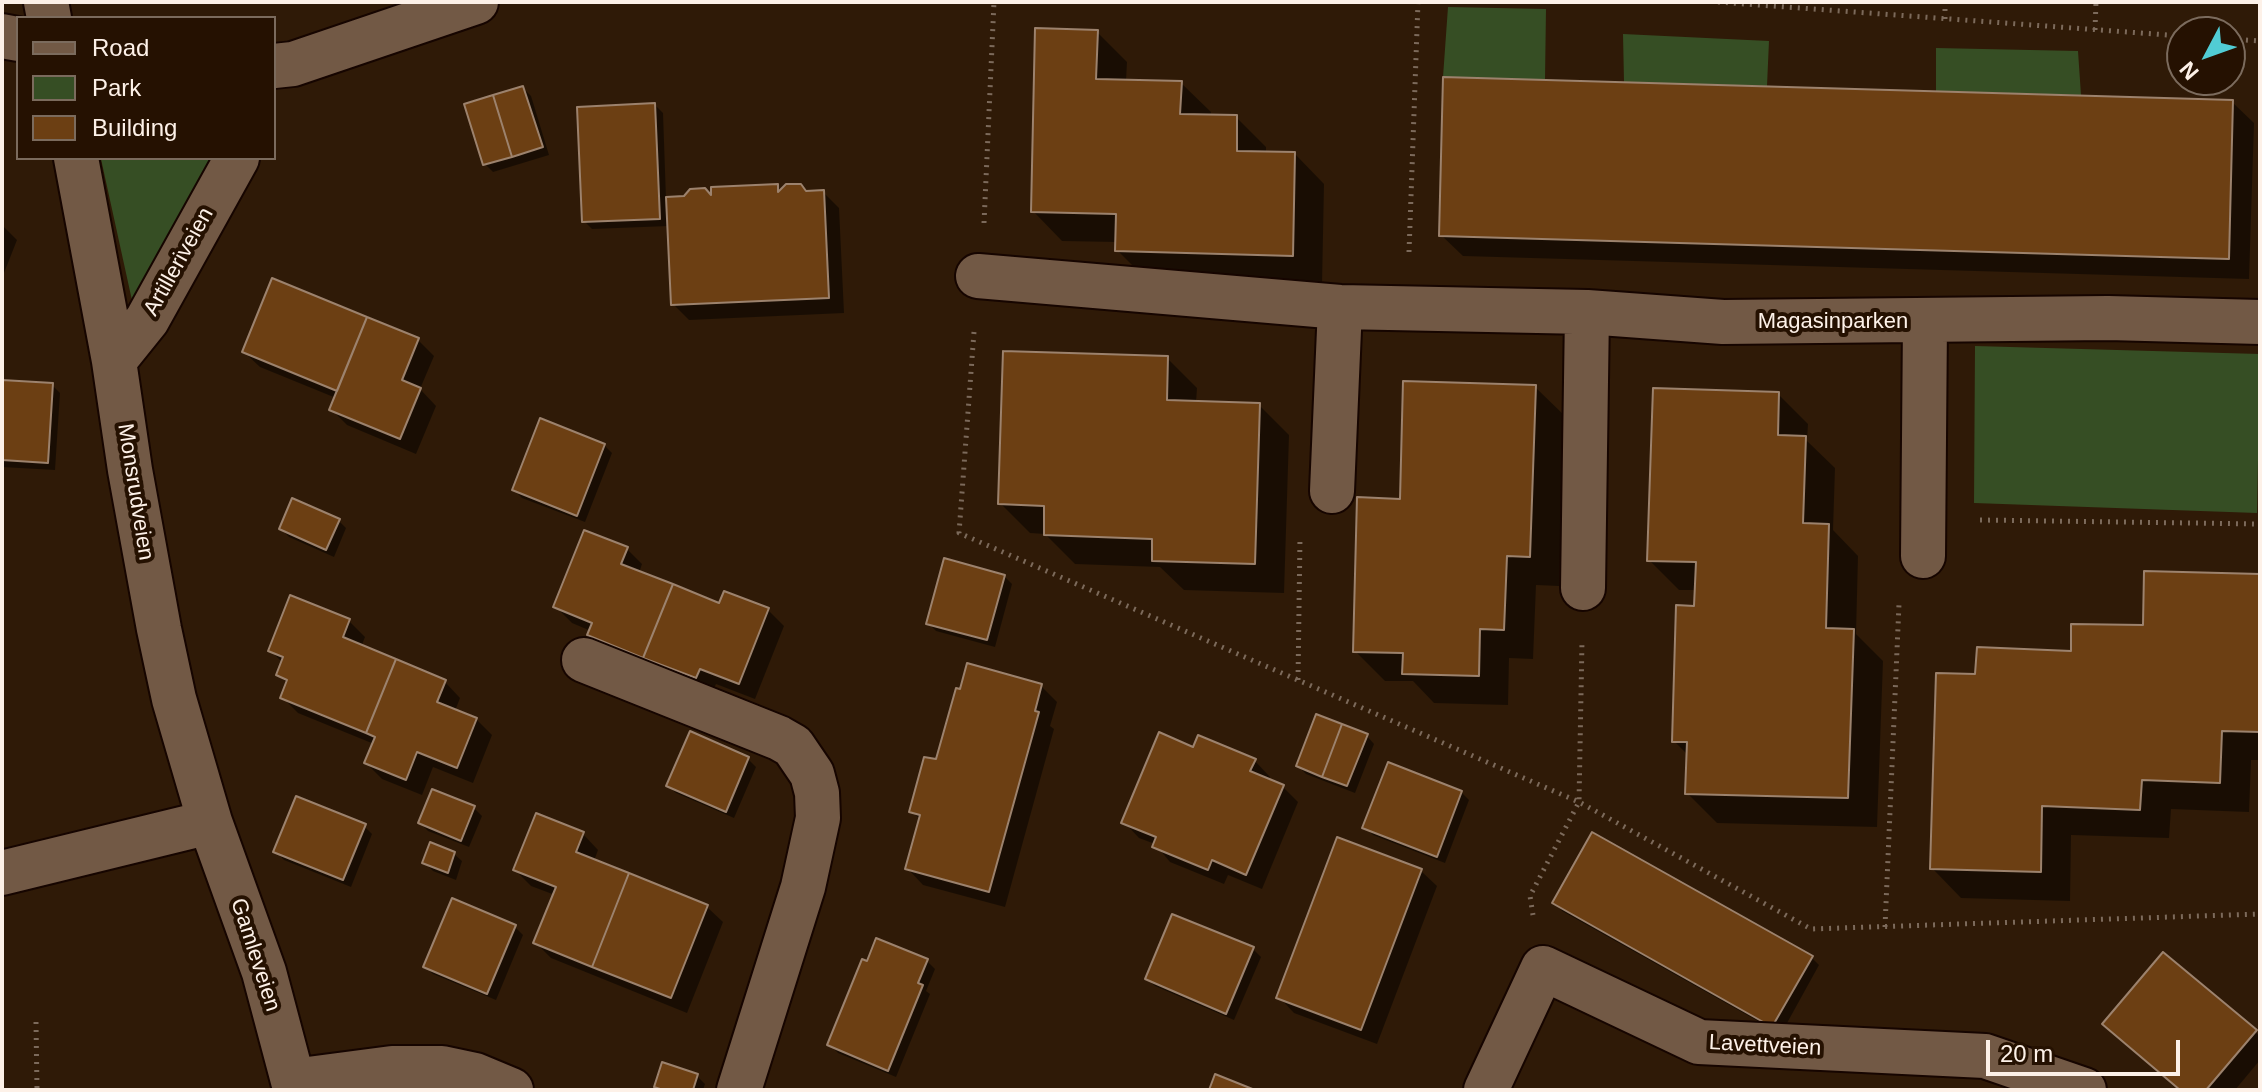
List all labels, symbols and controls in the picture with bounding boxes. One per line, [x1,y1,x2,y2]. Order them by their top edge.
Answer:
legend [16,16,276,160]
north arrow [2166,16,2246,96]
text: Road [92,34,149,61]
text: N [2174,57,2204,85]
text: Park [92,74,141,101]
text: Building [92,114,177,141]
street label: Artilleriveien [138,203,220,321]
street label: Magasinparken [1758,309,1908,335]
street label: Monsrudveien [111,422,159,562]
street label: Gamleveien [224,895,286,1015]
scale bar [1990,1024,2184,1074]
street label: Lavettveien [1708,1030,1822,1062]
text: 20 m [2000,1040,2053,1067]

